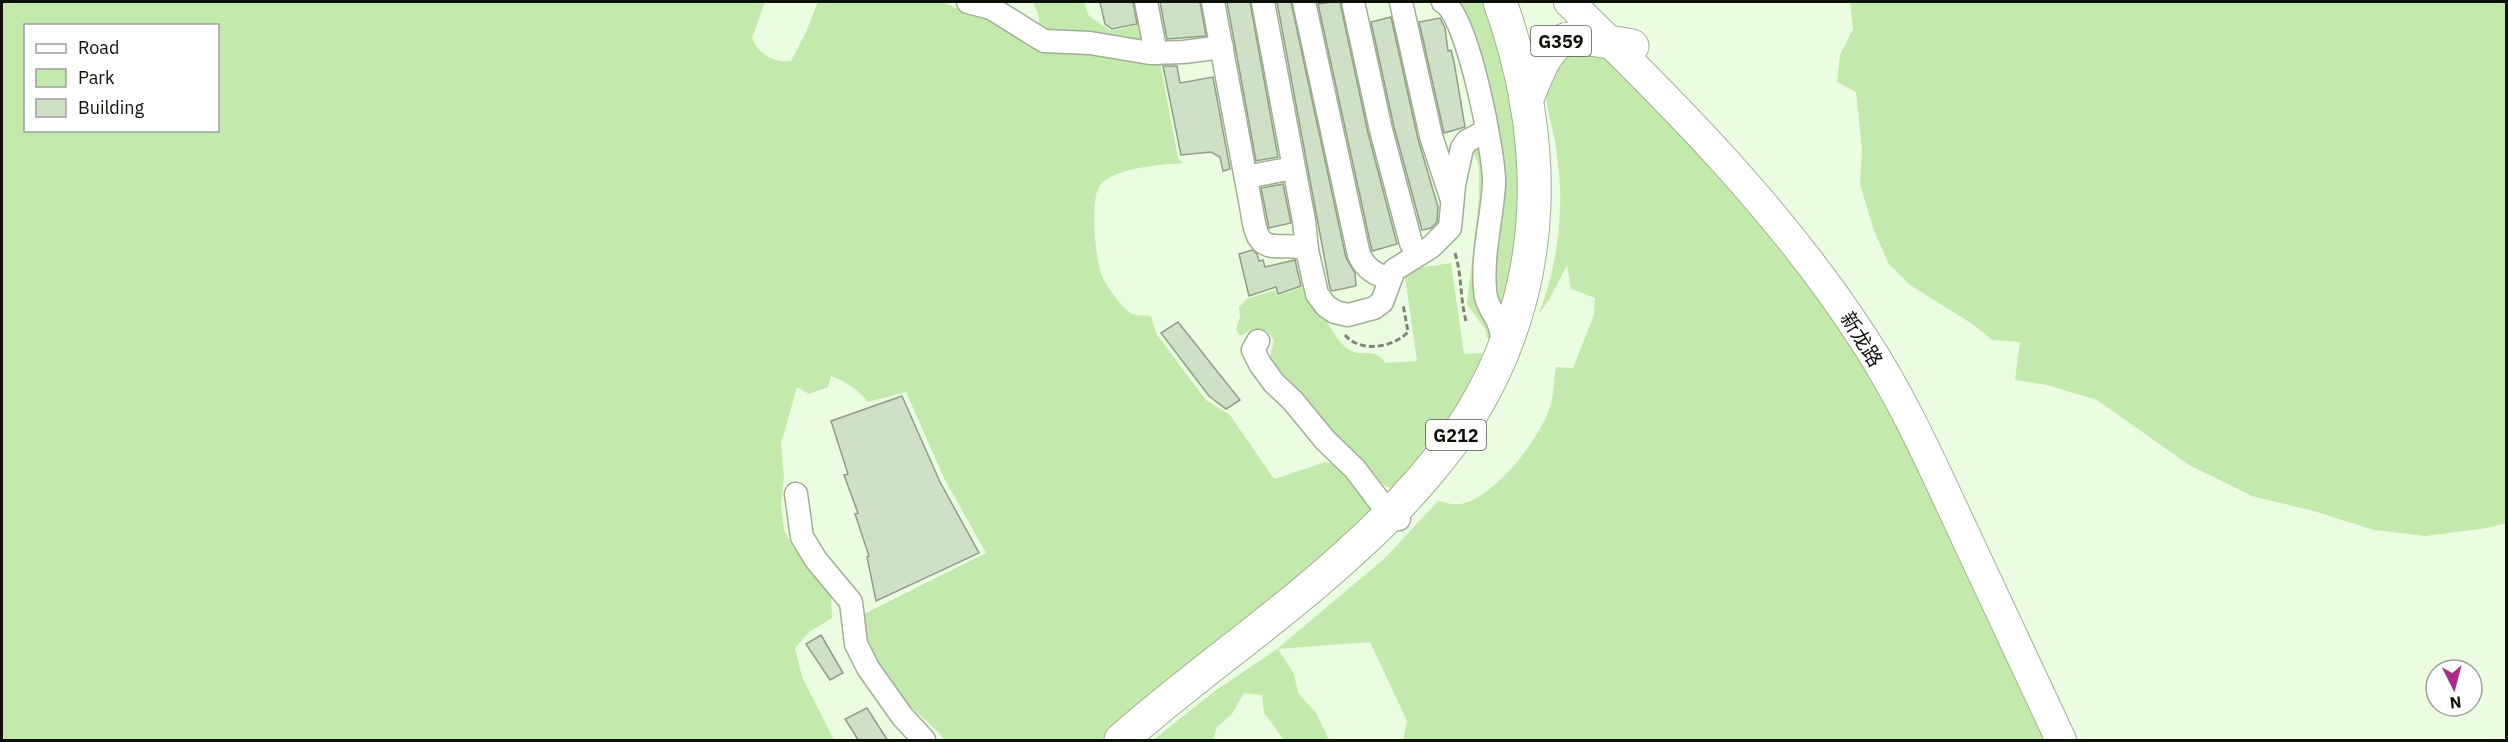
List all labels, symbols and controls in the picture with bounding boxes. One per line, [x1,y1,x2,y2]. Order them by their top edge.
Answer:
legend [24,24,219,132]
road number: G359 [1531,26,1591,56]
text: Road [78,36,119,59]
text: Park [78,66,115,89]
text: Building [78,96,145,119]
street label: 新龙路 [1835,306,1889,372]
road number: G212 [1426,420,1486,450]
north arrow [2424,658,2484,718]
text: N [2449,692,2462,713]

